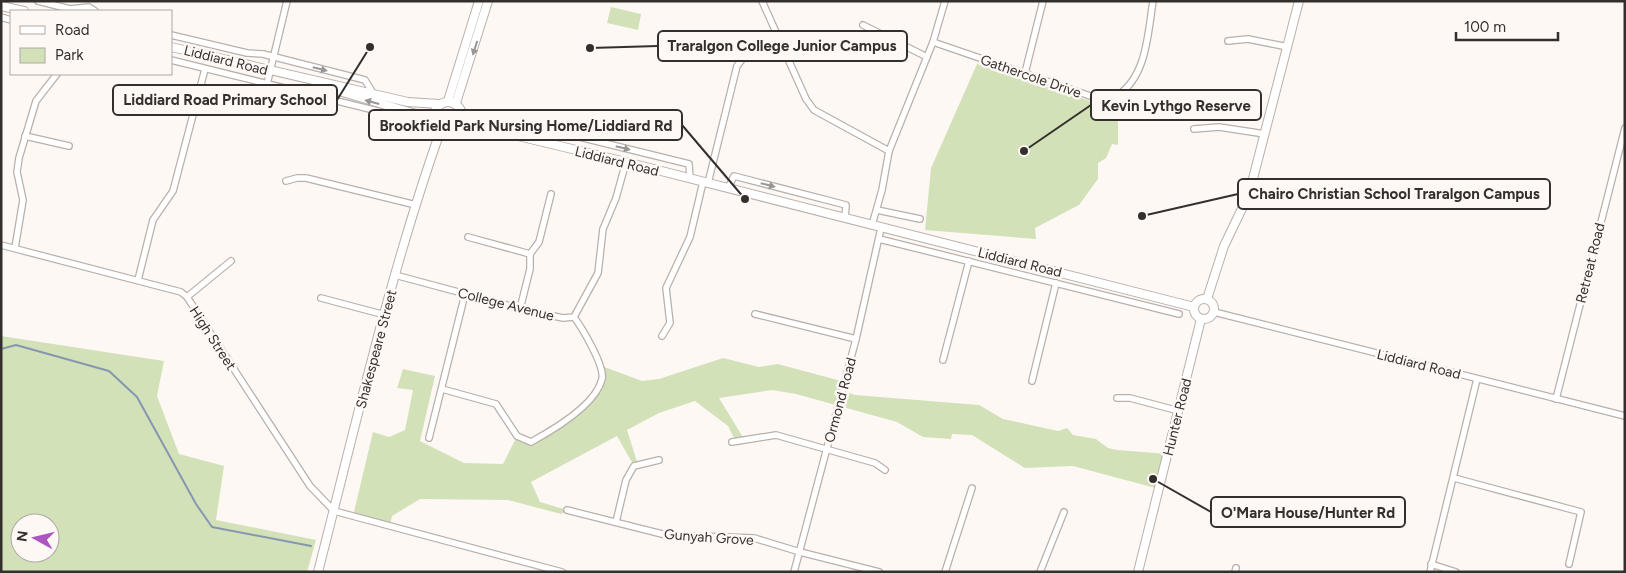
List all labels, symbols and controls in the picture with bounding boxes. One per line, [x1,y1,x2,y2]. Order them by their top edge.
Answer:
legend [10,10,172,75]
scale bar [1456,10,1558,42]
text: 100 m [1464,18,1506,36]
text: Road [55,21,90,39]
callout: Traralgon College Junior Campus [658,31,907,61]
text: Traralgon College Junior Campus [668,37,896,55]
one-way arrow [470,41,478,56]
street label: Liddiard Road [182,42,270,79]
text: Park [55,46,84,64]
street label: Gathercole Drive [978,51,1084,102]
one-way arrow [313,65,328,73]
callout: Liddiard Road Primary School [113,85,337,115]
callout: Kevin Lythgo Reserve [1091,90,1261,120]
text: Liddiard Road Primary School [123,91,327,109]
text: Kevin Lythgo Reserve [1101,97,1251,115]
one-way arrow [365,98,380,106]
callout: Brookfield Park Nursing Home/Liddiard Rd [369,110,682,140]
text: Brookfield Park Nursing Home/Liddiard Rd [379,117,673,135]
street label: Liddiard Road [573,143,661,180]
one-way arrow [616,144,631,152]
callout: Chairo Christian School Traralgon Campus [1238,179,1550,209]
one-way arrow [761,181,776,189]
text: Chairo Christian School Traralgon Campus [1248,185,1540,203]
street label: Retreat Road [1572,221,1609,305]
street label: Liddiard Road [976,244,1064,281]
street label: College Avenue [456,284,556,325]
street label: Shakespeare Street [352,288,401,410]
street label: High Street [186,303,239,373]
street label: Liddiard Road [1375,346,1463,383]
street label: Ormond Road [821,356,860,445]
street label: Hunter Road [1160,377,1195,458]
callout: O'Mara House/Hunter Rd [1211,497,1405,527]
text: O'Mara House/Hunter Rd [1221,504,1395,522]
north arrow [10,513,60,563]
street label: Gunyah Grove [664,526,755,549]
text: N [13,530,32,543]

